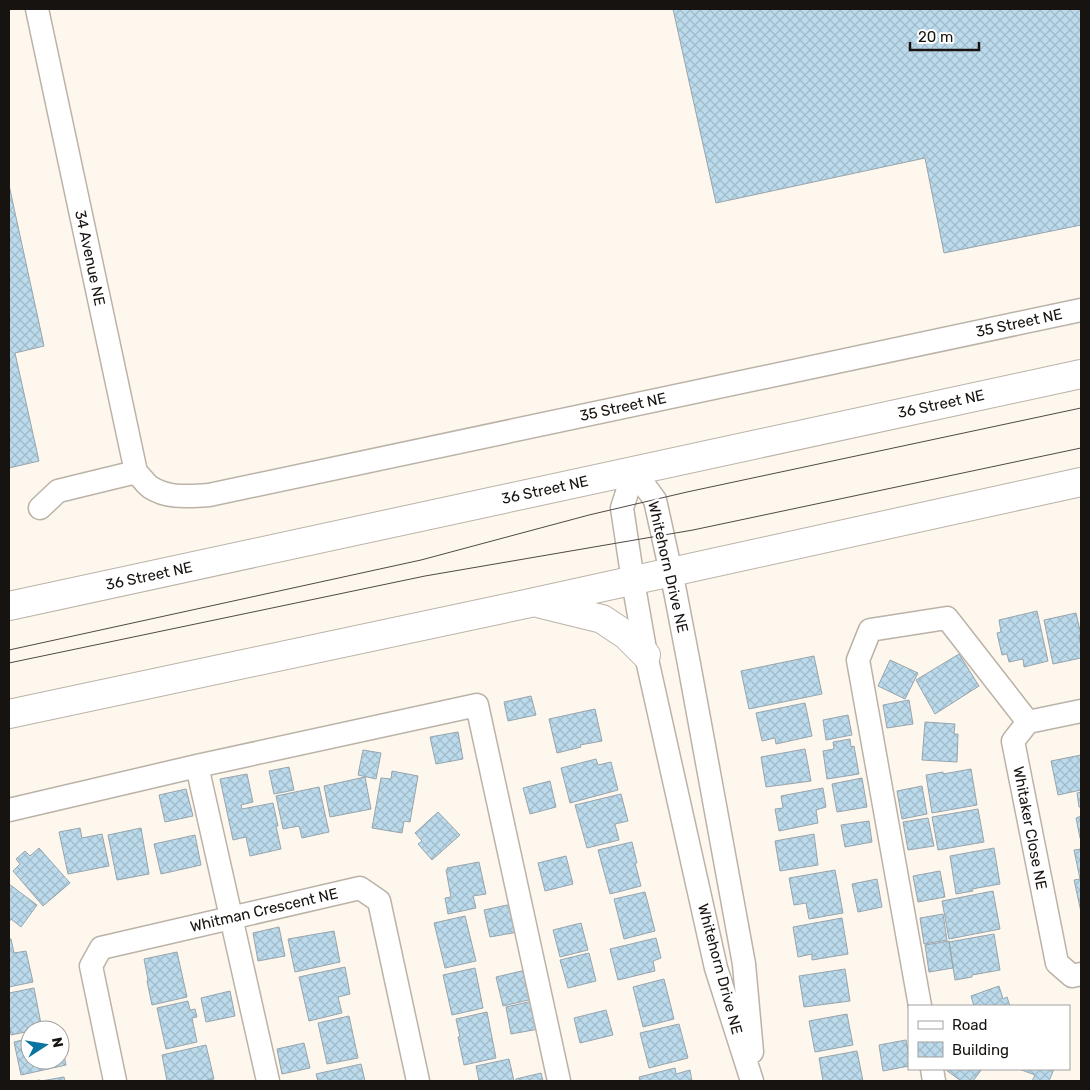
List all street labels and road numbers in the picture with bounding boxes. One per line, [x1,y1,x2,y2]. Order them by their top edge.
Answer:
street label: 34 Avenue NE [71,209,109,307]
street label: 35 Street NE [974,305,1064,341]
street label: 36 Street NE [896,386,986,422]
street label: 35 Street NE [578,389,668,425]
street label: 36 Street NE [500,472,590,508]
street label: Whitehorn Drive NE [644,499,692,635]
street label: 36 Street NE [104,558,194,594]
street label: Whitaker Close NE [1009,765,1051,891]
street label: Whitman Crescent NE [188,884,340,936]
street label: Whitehorn Drive NE [694,902,746,1036]

